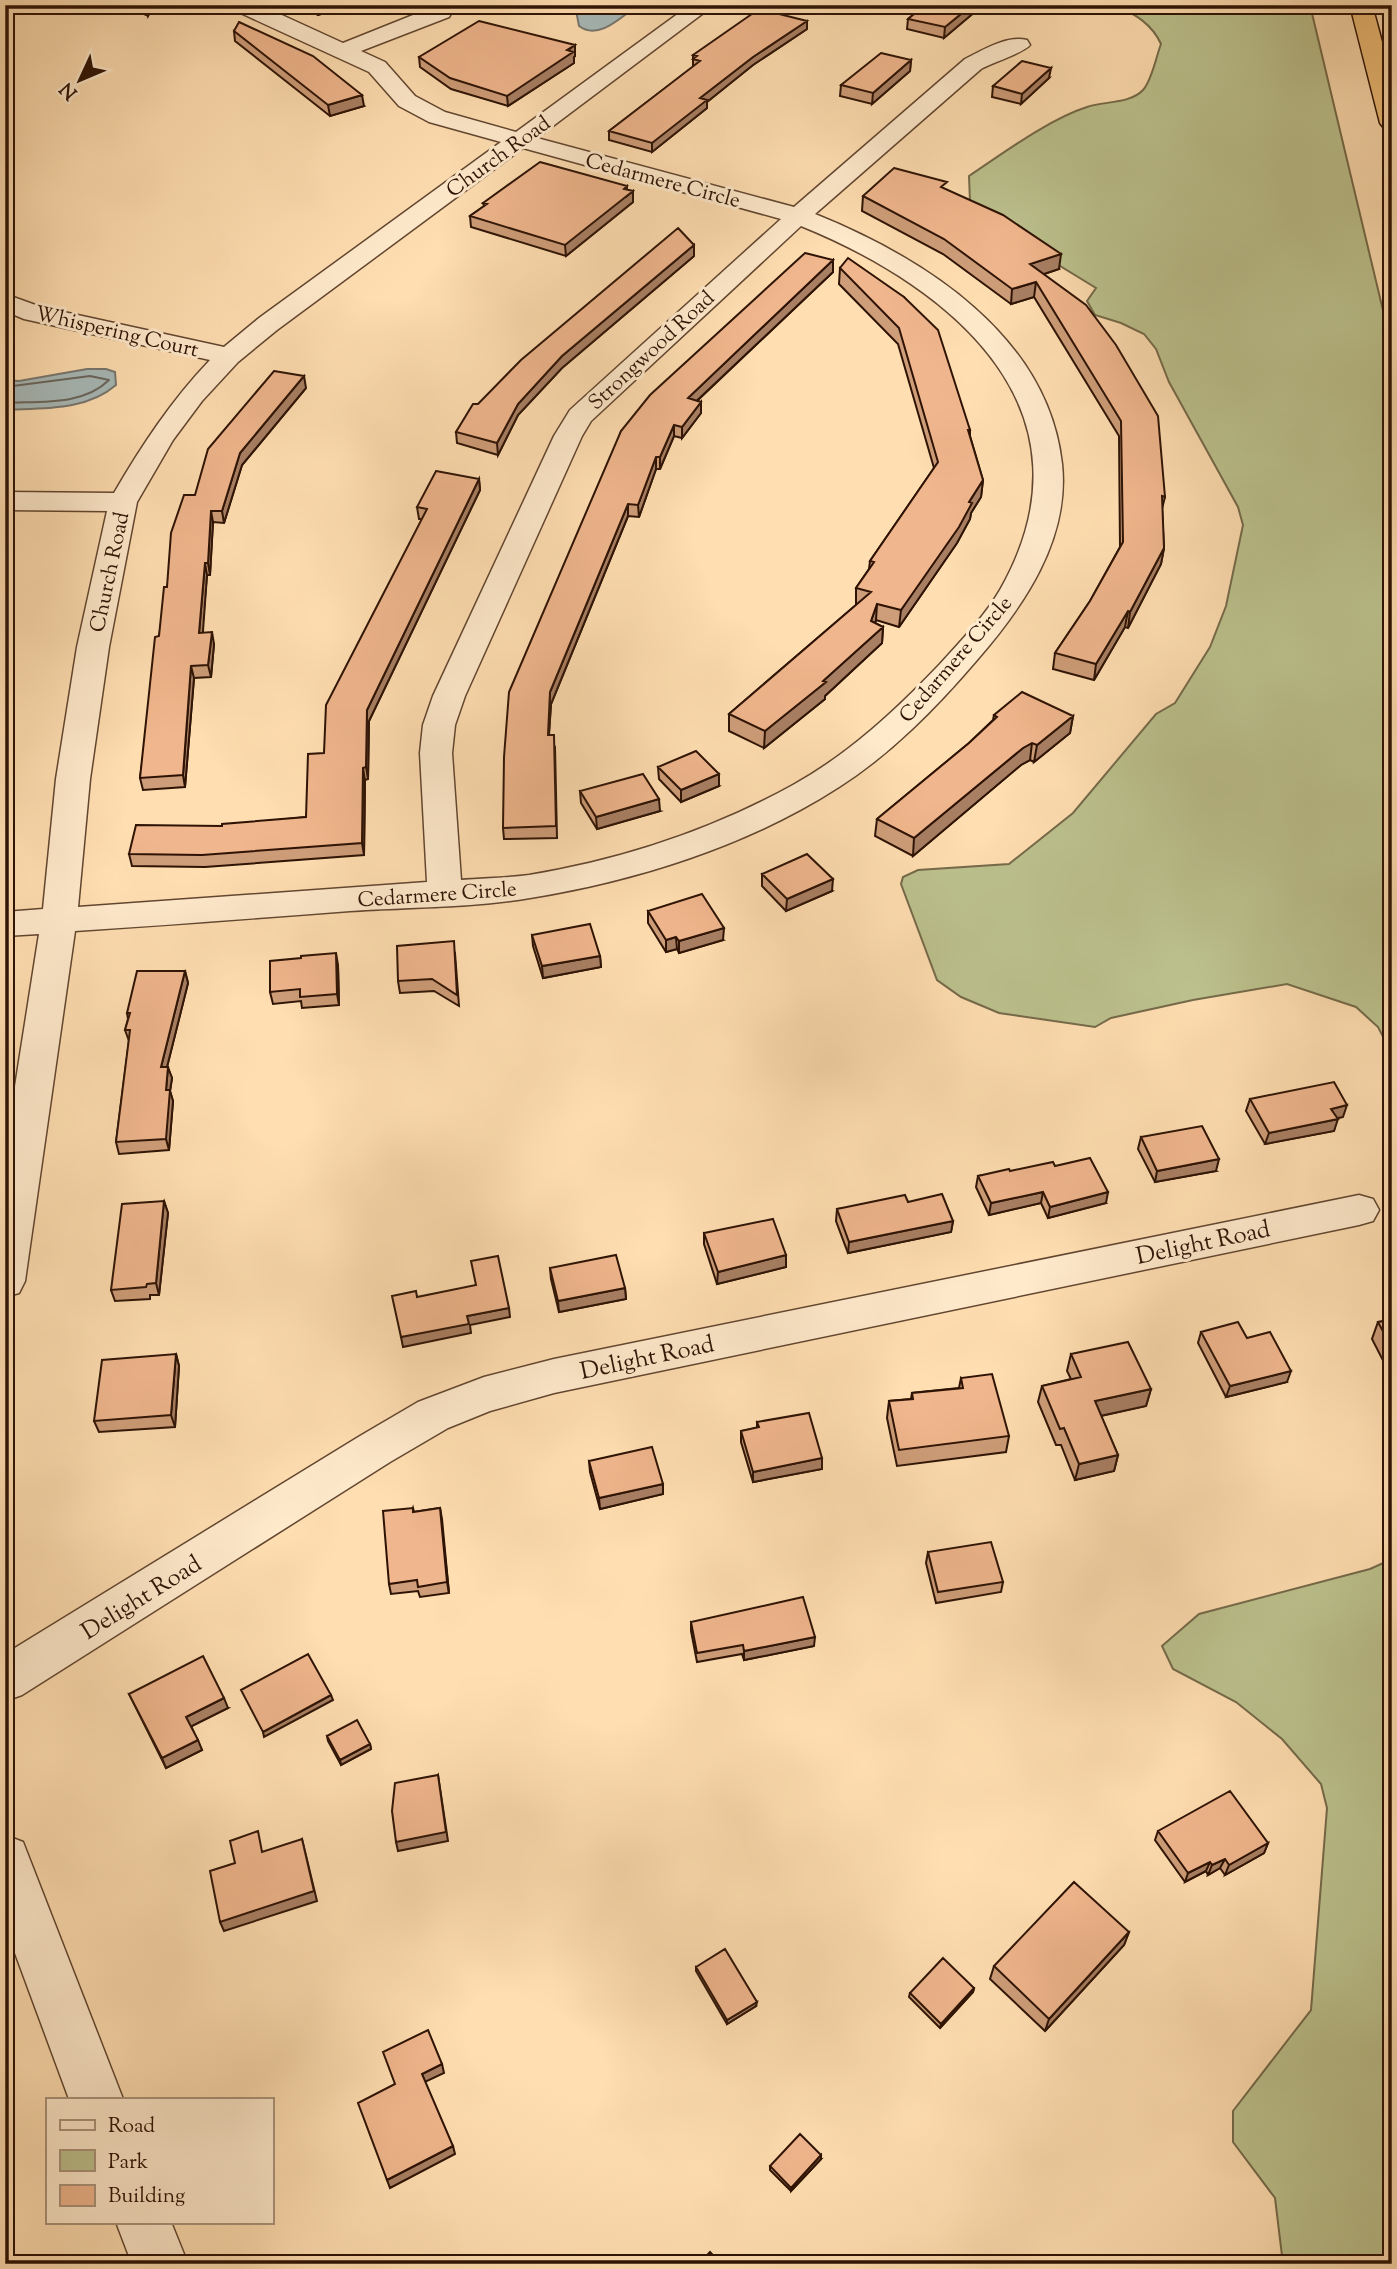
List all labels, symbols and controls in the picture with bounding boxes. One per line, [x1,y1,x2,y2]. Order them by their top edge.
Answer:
north arrow [46,46,116,116]
text: N [55,75,85,105]
street label: Church Road [441,109,558,206]
street label: Cedarmere Circle [582,147,743,217]
street label: Strongwood Road [582,285,722,418]
street label: Whispering Court [32,300,201,366]
street label: Church Road [84,509,138,635]
street label: Cedarmere Circle [893,590,1020,730]
street label: Cedarmere Circle [357,875,518,917]
street label: Delight Road [1133,1213,1274,1275]
street label: Delight Road [577,1328,718,1390]
street label: Delight Road [75,1548,209,1649]
legend [46,2098,273,2224]
text: Road [108,2112,155,2142]
text: Park [108,2148,149,2178]
text: Building [108,2182,185,2212]

